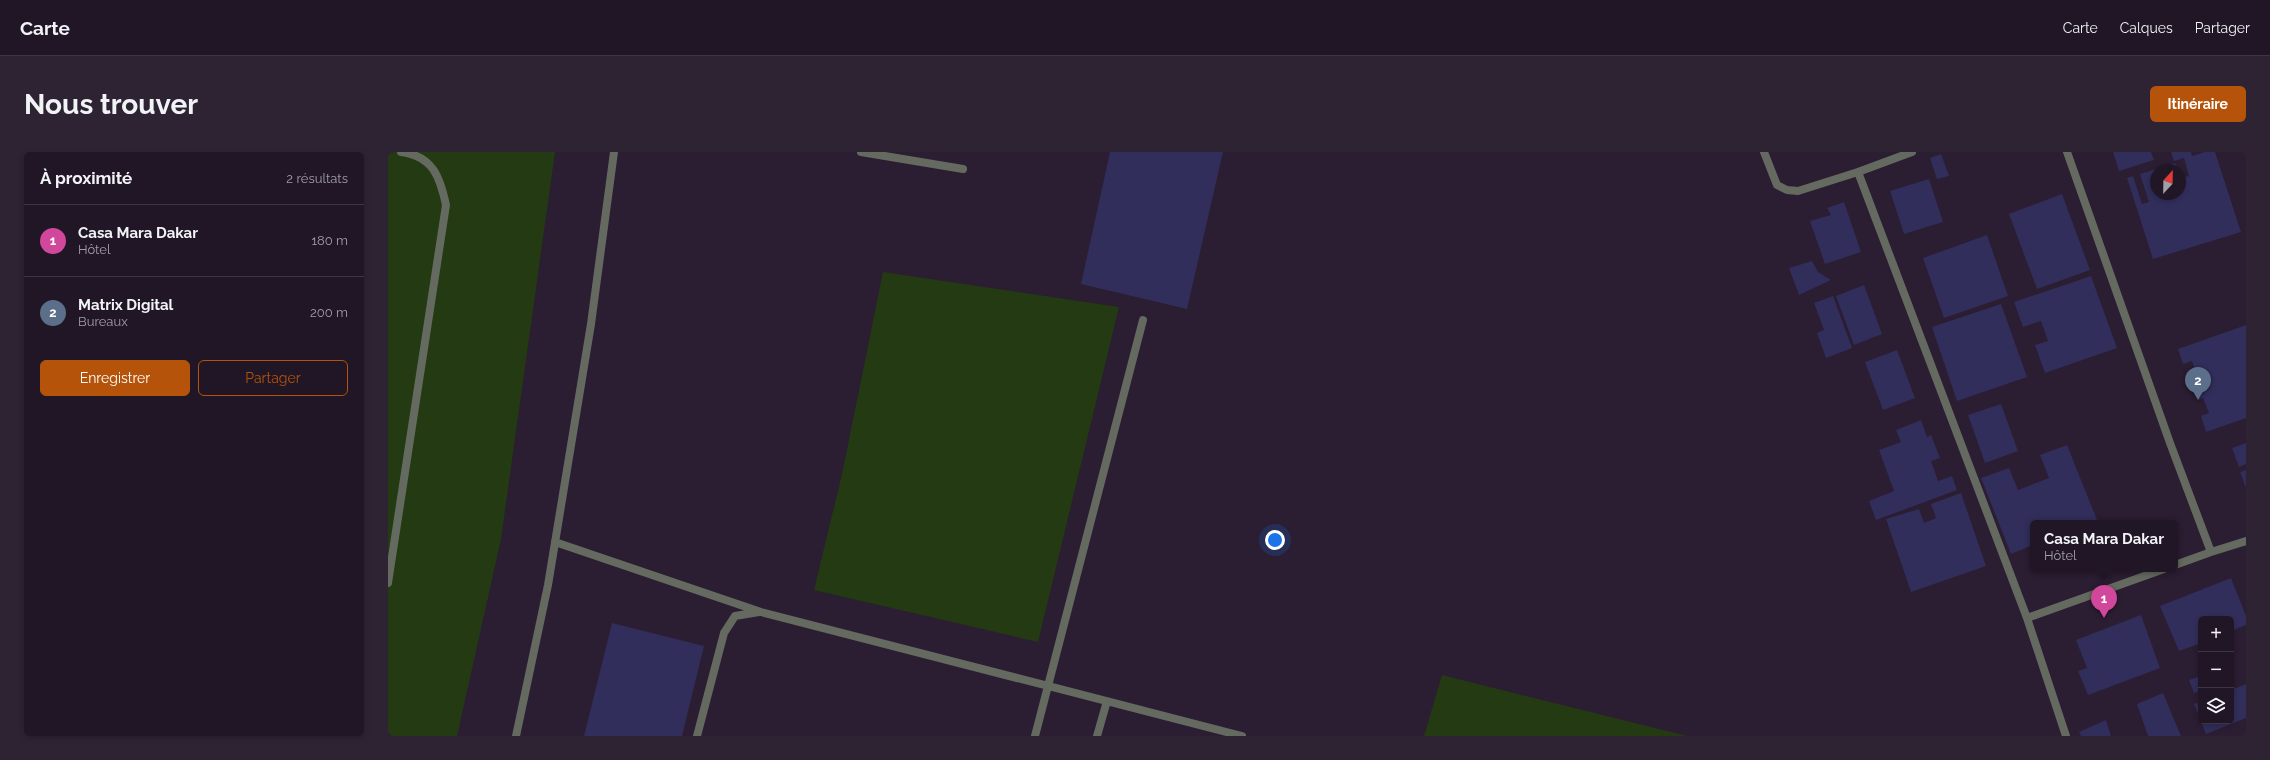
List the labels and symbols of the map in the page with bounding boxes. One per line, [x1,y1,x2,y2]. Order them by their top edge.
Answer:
north arrow [2150,164,2186,200]
pin: 2 [2185,367,2211,400]
your location [1265,530,1285,550]
pin: 1 [2091,585,2117,618]

